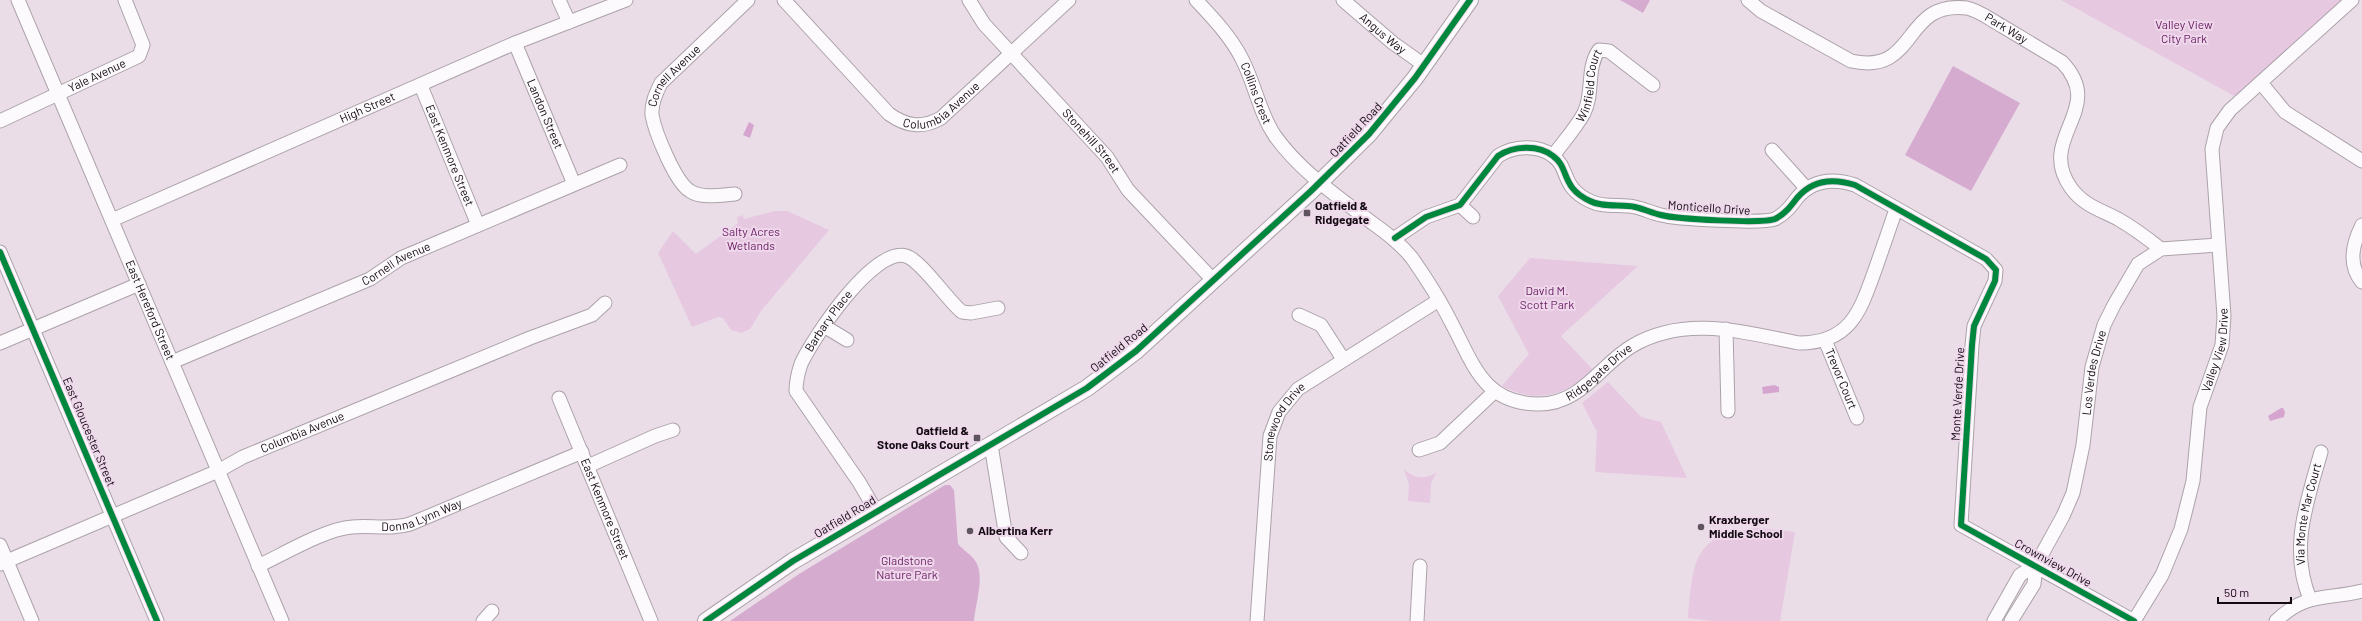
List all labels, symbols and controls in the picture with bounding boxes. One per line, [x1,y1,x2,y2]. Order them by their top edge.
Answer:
street label: Angus Way [1357,9,1410,56]
street label: Park Way [1983,9,2031,46]
park label: Valley View City Park [2155,17,2213,45]
street label: Cornell Avenue [644,41,703,108]
street label: Winfield Court [1572,46,1604,124]
street label: Yale Avenue [65,55,128,94]
street label: Collins Crest [1239,60,1275,126]
street label: Landon Street [525,77,566,151]
street label: Columbia Avenue [902,78,982,131]
street label: High Street [337,89,397,125]
street label: Oatfield Road [1326,99,1384,160]
street label: East Kenmore Street [423,102,477,208]
street label: Stonehill Street [1060,105,1123,175]
street label: Monticello Drive [1667,197,1751,217]
place label: Oatfield & Ridgegate [1315,198,1370,226]
marker: Oatfield & Ridgegate [1302,208,1312,218]
park label: Salty Acres Wetlands [722,224,780,252]
street label: Cornell Avenue [359,238,432,288]
street label: East Hereford Street [123,258,178,362]
park label: David M. Scott Park [1520,283,1574,311]
street label: Barbary Place [801,287,854,354]
street label: Valley View Drive [2198,308,2230,394]
street label: Oatfield Road [1087,320,1150,375]
street label: Los Verdes Drive [2078,328,2108,416]
street label: Ridgegate Drive [1563,340,1634,403]
street label: Trevor Court [1823,346,1861,411]
street label: Monte Verde Drive [1948,347,1966,441]
street label: East Gloucester Street [61,375,119,488]
street label: Stonewood Drive [1260,379,1307,462]
street label: Columbia Avenue [258,408,346,455]
place label: Oatfield & Stone Oaks Court [877,423,969,451]
marker: Oatfield & Stone Oaks Court [972,433,982,443]
street label: East Kenmore Street [579,456,633,561]
street label: Via Monte Mar Court [2292,461,2324,566]
street label: Oatfield Road [811,492,878,540]
street label: Donna Lynn Way [381,495,464,533]
place label: Kraxberger Middle School [1709,512,1783,540]
marker: Kraxberger Middle School [1696,522,1706,532]
place label: Albertina Kerr [978,523,1053,537]
marker: Albertina Kerr [965,526,975,536]
street label: Crownview Drive [2013,535,2094,589]
park label: Gladstone Nature Park [876,553,938,581]
scale bar [2218,579,2291,605]
text: 50 m [2224,585,2249,599]

